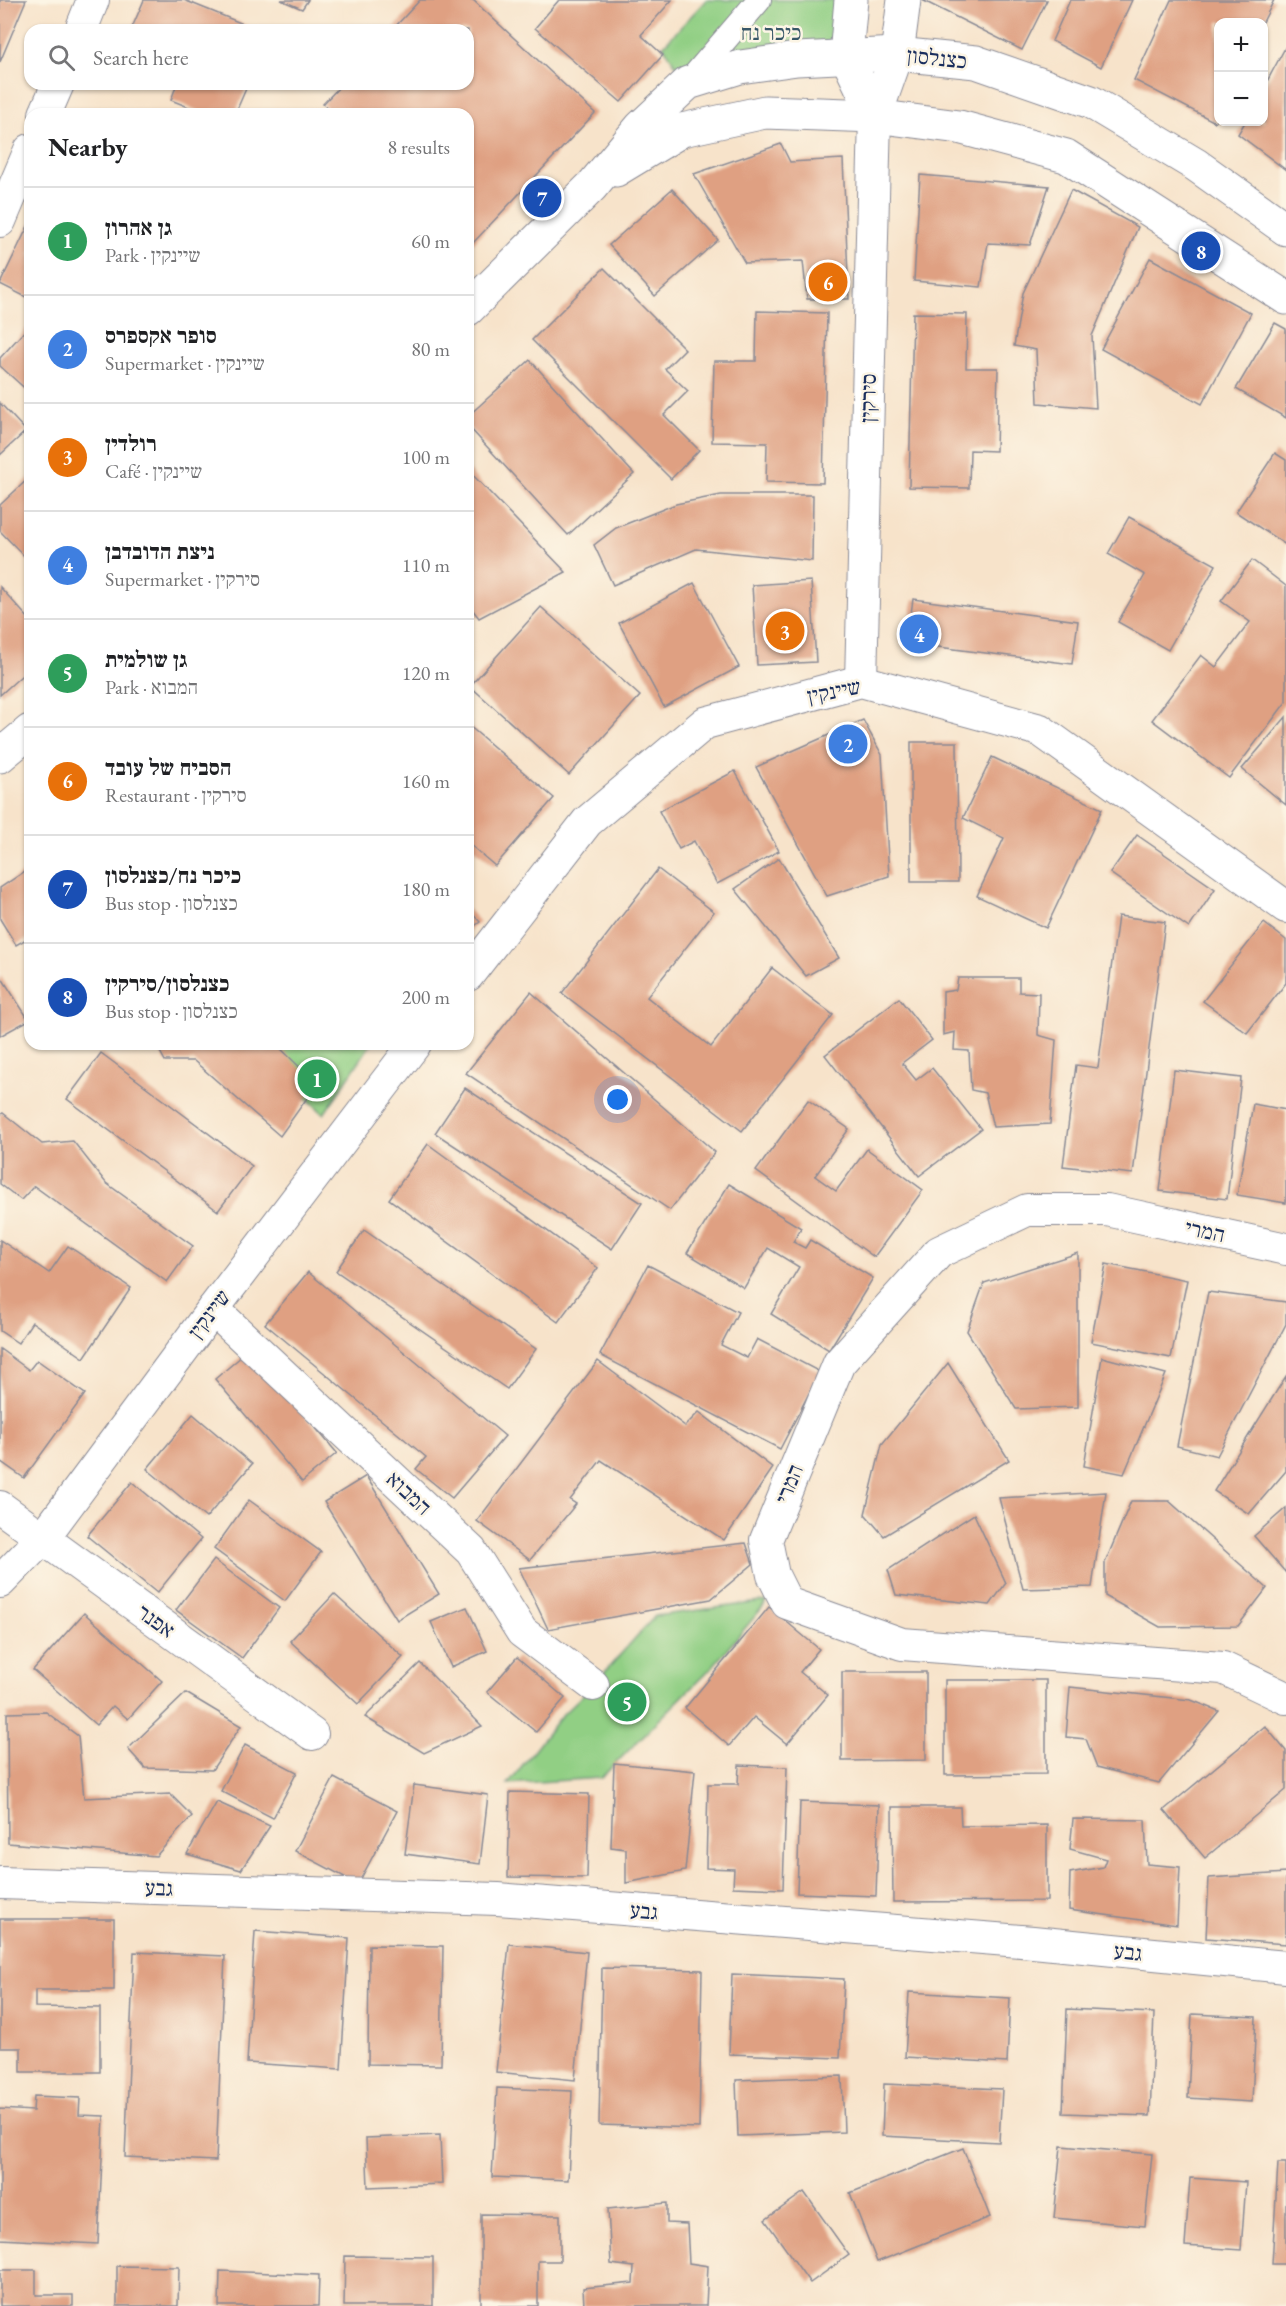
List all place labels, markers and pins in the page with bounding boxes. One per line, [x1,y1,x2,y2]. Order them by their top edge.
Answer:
pin: 7 [522,176,562,220]
pin: 8 [1182,228,1220,274]
pin: 6 [808,260,848,304]
pin: 3 [766,608,804,654]
pin: 4 [900,612,938,656]
pin: 2 [828,722,868,766]
pin: 1 [298,1056,336,1102]
pin: 5 [608,1680,646,1724]

